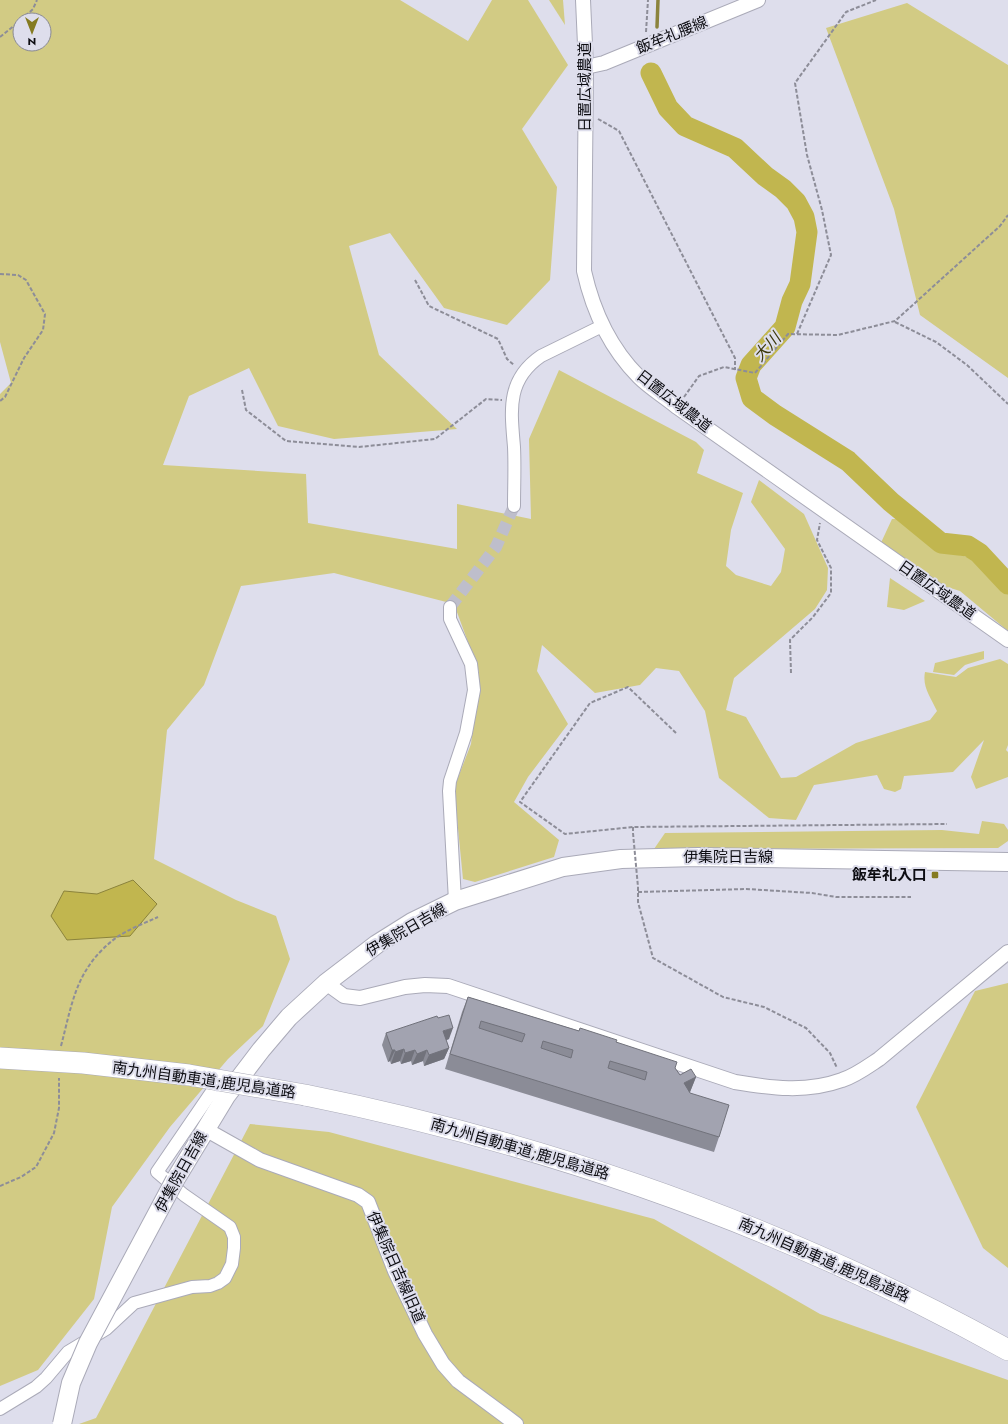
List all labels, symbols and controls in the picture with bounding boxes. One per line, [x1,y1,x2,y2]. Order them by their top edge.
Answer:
street label: 飯牟礼腰線 [633,11,711,59]
north arrow [12,12,52,52]
text: N [28,34,36,50]
street label: 日置広域農道 [574,42,596,132]
water label: 大川 [748,326,788,367]
street label: 日置広域農道 [632,365,716,437]
street label: 日置広域農道 [894,555,980,625]
street label: 伊集院日吉線 [683,846,773,868]
place label: 飯牟礼入口 [852,864,927,886]
marker: 飯牟礼入口 [930,870,940,880]
street label: 伊集院日吉線 [362,898,450,962]
street label: 南九州自動車道;鹿児島道路 [111,1056,297,1104]
street label: 南九州自動車道;鹿児島道路 [428,1113,612,1185]
street label: 伊集院日吉線 [150,1127,212,1217]
street label: 伊集院日吉線旧道 [362,1208,430,1326]
street label: 南九州自動車道;鹿児島道路 [735,1212,913,1308]

